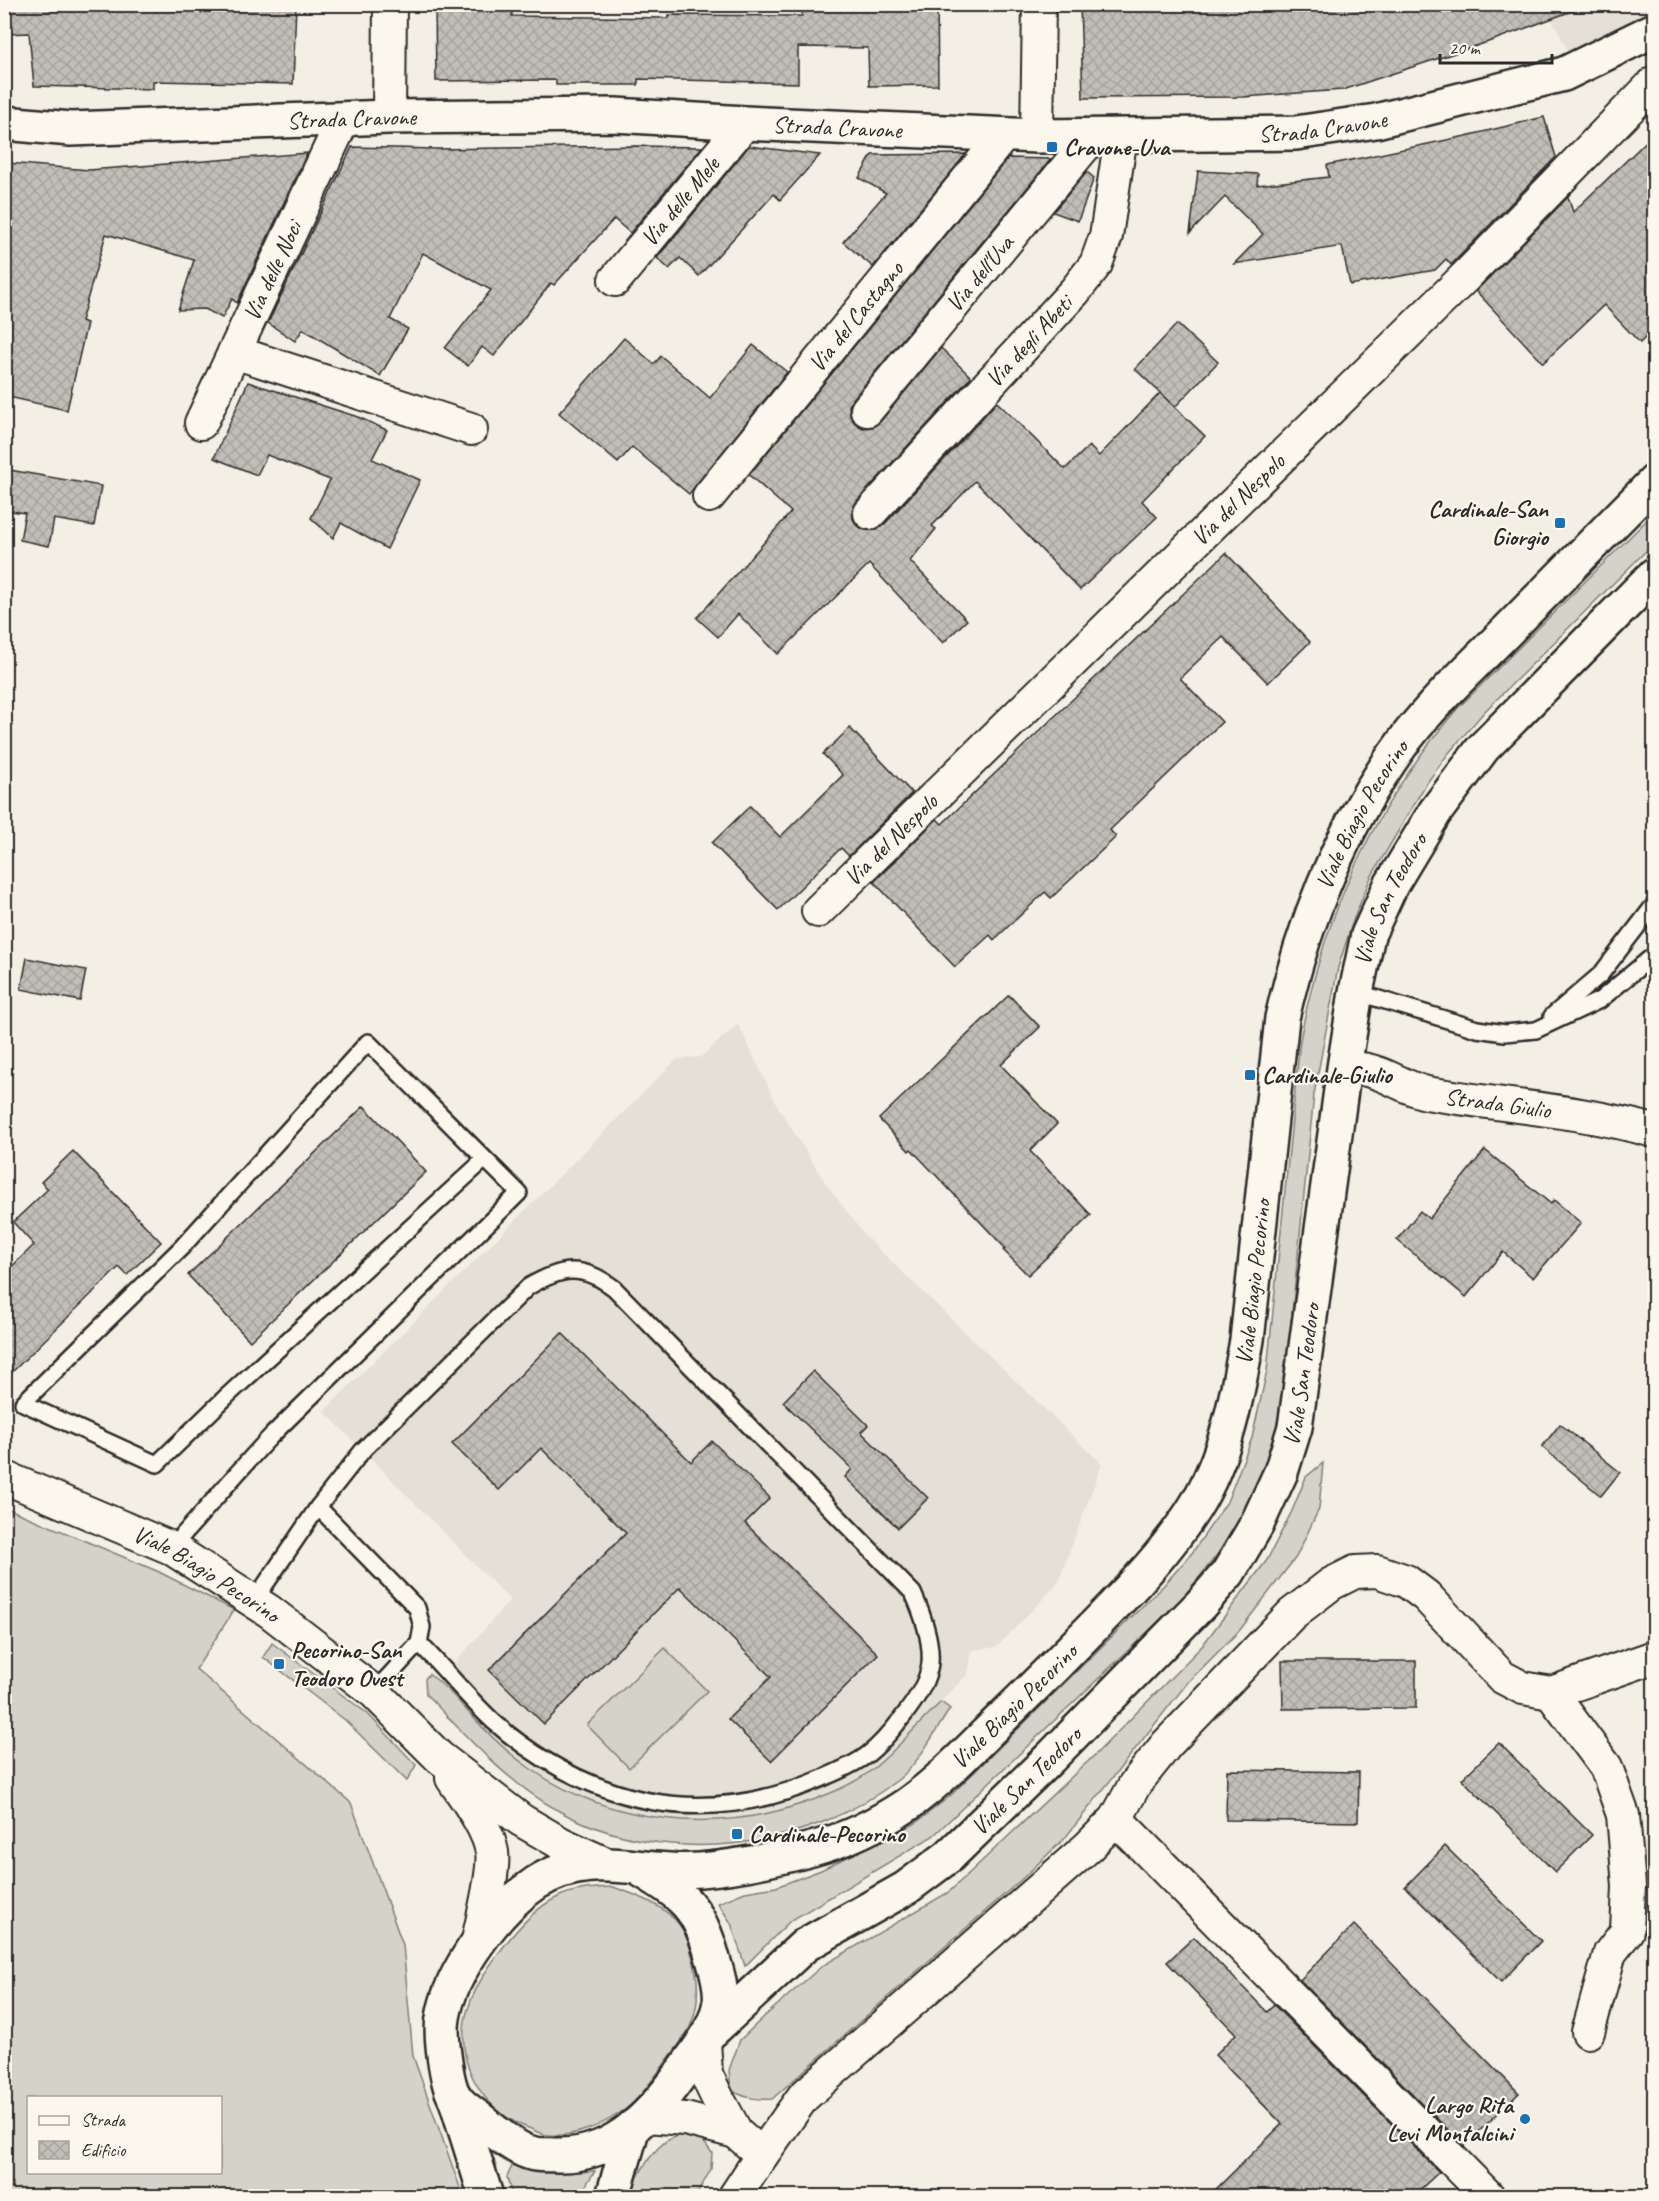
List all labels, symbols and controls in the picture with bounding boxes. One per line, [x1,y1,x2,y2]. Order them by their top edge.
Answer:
scale bar [1440,27,1552,65]
text: 20 m [1449,37,1482,59]
street label: Strada Cravone [287,102,418,136]
street label: Strada Cravone [1258,103,1392,148]
street label: Strada Cravone [772,109,904,145]
place label: Cravone-Uva [1064,132,1172,162]
marker: Cravone-Uva [1045,140,1059,154]
street label: Via delle Mele [634,149,727,252]
street label: Via delle Noci [236,213,310,326]
street label: Via dell'Uva [939,228,1021,318]
street label: Via del Castagno [802,254,911,378]
street label: Via degli Abeti [979,286,1081,393]
street label: Via del Nespolo [1185,446,1292,552]
place label: Cardinale-San Giorgio [1428,494,1550,552]
marker: Cardinale-San Giorgio [1553,516,1567,530]
street label: Viale Biagio Pecorino [1309,732,1416,894]
street label: Via del Nespolo [838,786,945,892]
street label: Viale San Teodoro [1347,826,1435,968]
place label: Cardinale-Giulio [1262,1060,1394,1090]
marker: Cardinale-Giulio [1243,1068,1257,1082]
street label: Strada Giulio [1443,1081,1554,1125]
street label: Viale Biagio Pecorino [1228,1195,1277,1367]
street label: Viale San Teodoro [1275,1299,1327,1449]
street label: Viale Biagio Pecorino [129,1519,288,1631]
place label: Pecorino-San Teodoro Ovest [291,1635,405,1693]
street label: Viale Biagio Pecorino [944,1635,1085,1775]
marker: Pecorino-San Teodoro Ovest [272,1657,286,1671]
street label: Viale San Teodoro [965,1718,1089,1842]
place label: Cardinale-Pecorino [749,1819,907,1849]
marker: Cardinale-Pecorino [730,1827,744,1841]
place label: Largo Rita Levi Montalcini [1387,2090,1516,2148]
legend [27,2096,222,2174]
text: Strada [81,2109,126,2131]
marker: Largo Rita Levi Montalcini [1518,2112,1532,2126]
text: Edificio [81,2139,127,2161]

